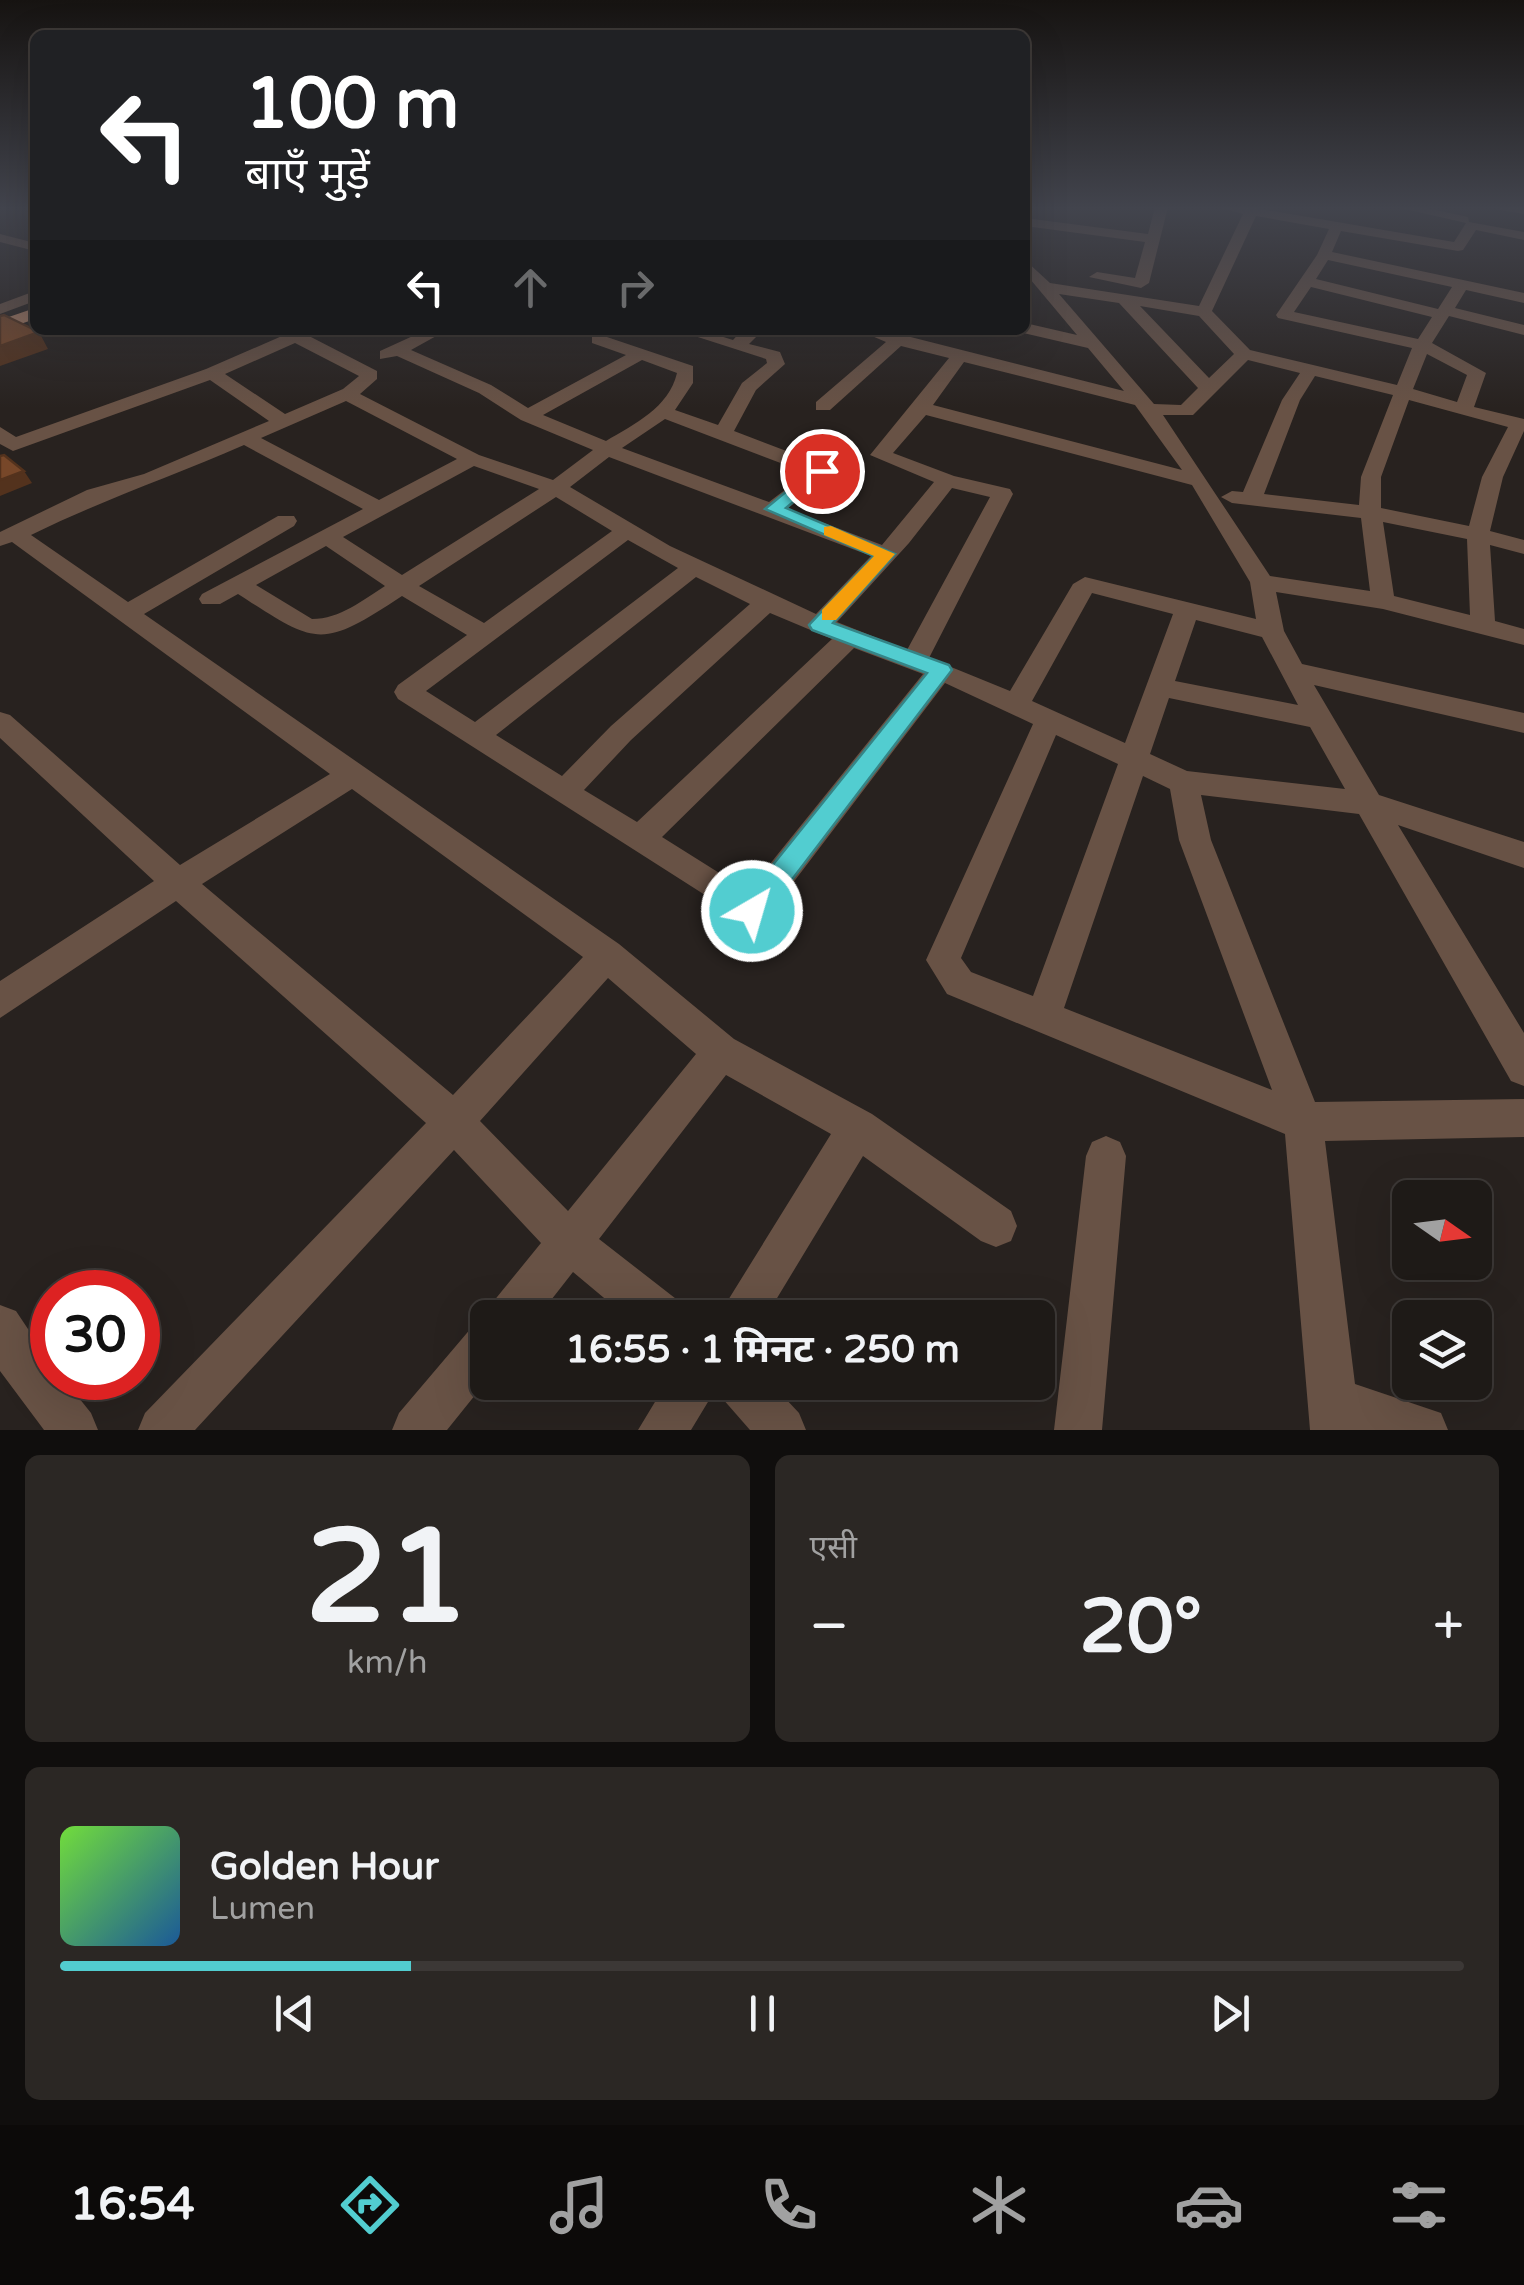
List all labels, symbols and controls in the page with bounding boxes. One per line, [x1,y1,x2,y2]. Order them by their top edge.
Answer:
text: 100 m [245,63,459,147]
icon: left [80,70,210,200]
text: बाएँ मुड़ें [245,148,370,202]
icon: left [398,260,453,315]
icon: ahead [503,260,558,315]
icon: right [608,260,663,315]
pin [780,429,865,514]
icon: arrive [795,444,850,499]
position arrow [700,859,804,963]
north arrow [1392,1180,1492,1280]
map controls [1392,1180,1492,1400]
speed limit sign: 30 [30,1270,160,1400]
button: layers [1392,1300,1492,1400]
text: 16:55 · 1 मिनट · 250 m [565,1327,960,1373]
text: 21 [306,1501,469,1657]
text: एसी [810,1529,857,1567]
text: 20° [1080,1582,1202,1672]
text: − [810,1594,849,1660]
text: + [1433,1594,1464,1660]
text: km/h [347,1644,427,1682]
text: Golden Hour [210,1844,439,1890]
text: Lumen [210,1890,315,1928]
icon: previous [267,1986,322,2041]
icon: pause [735,1986,790,2041]
icon: next [1203,1986,1258,2041]
icon: directions [335,2170,405,2240]
icon: music [544,2170,614,2240]
icon: phone [754,2170,824,2240]
icon: climate [964,2170,1034,2240]
icon: car [1174,2170,1244,2240]
icon: filters [1384,2170,1454,2240]
text: 16:54 [70,2178,195,2232]

